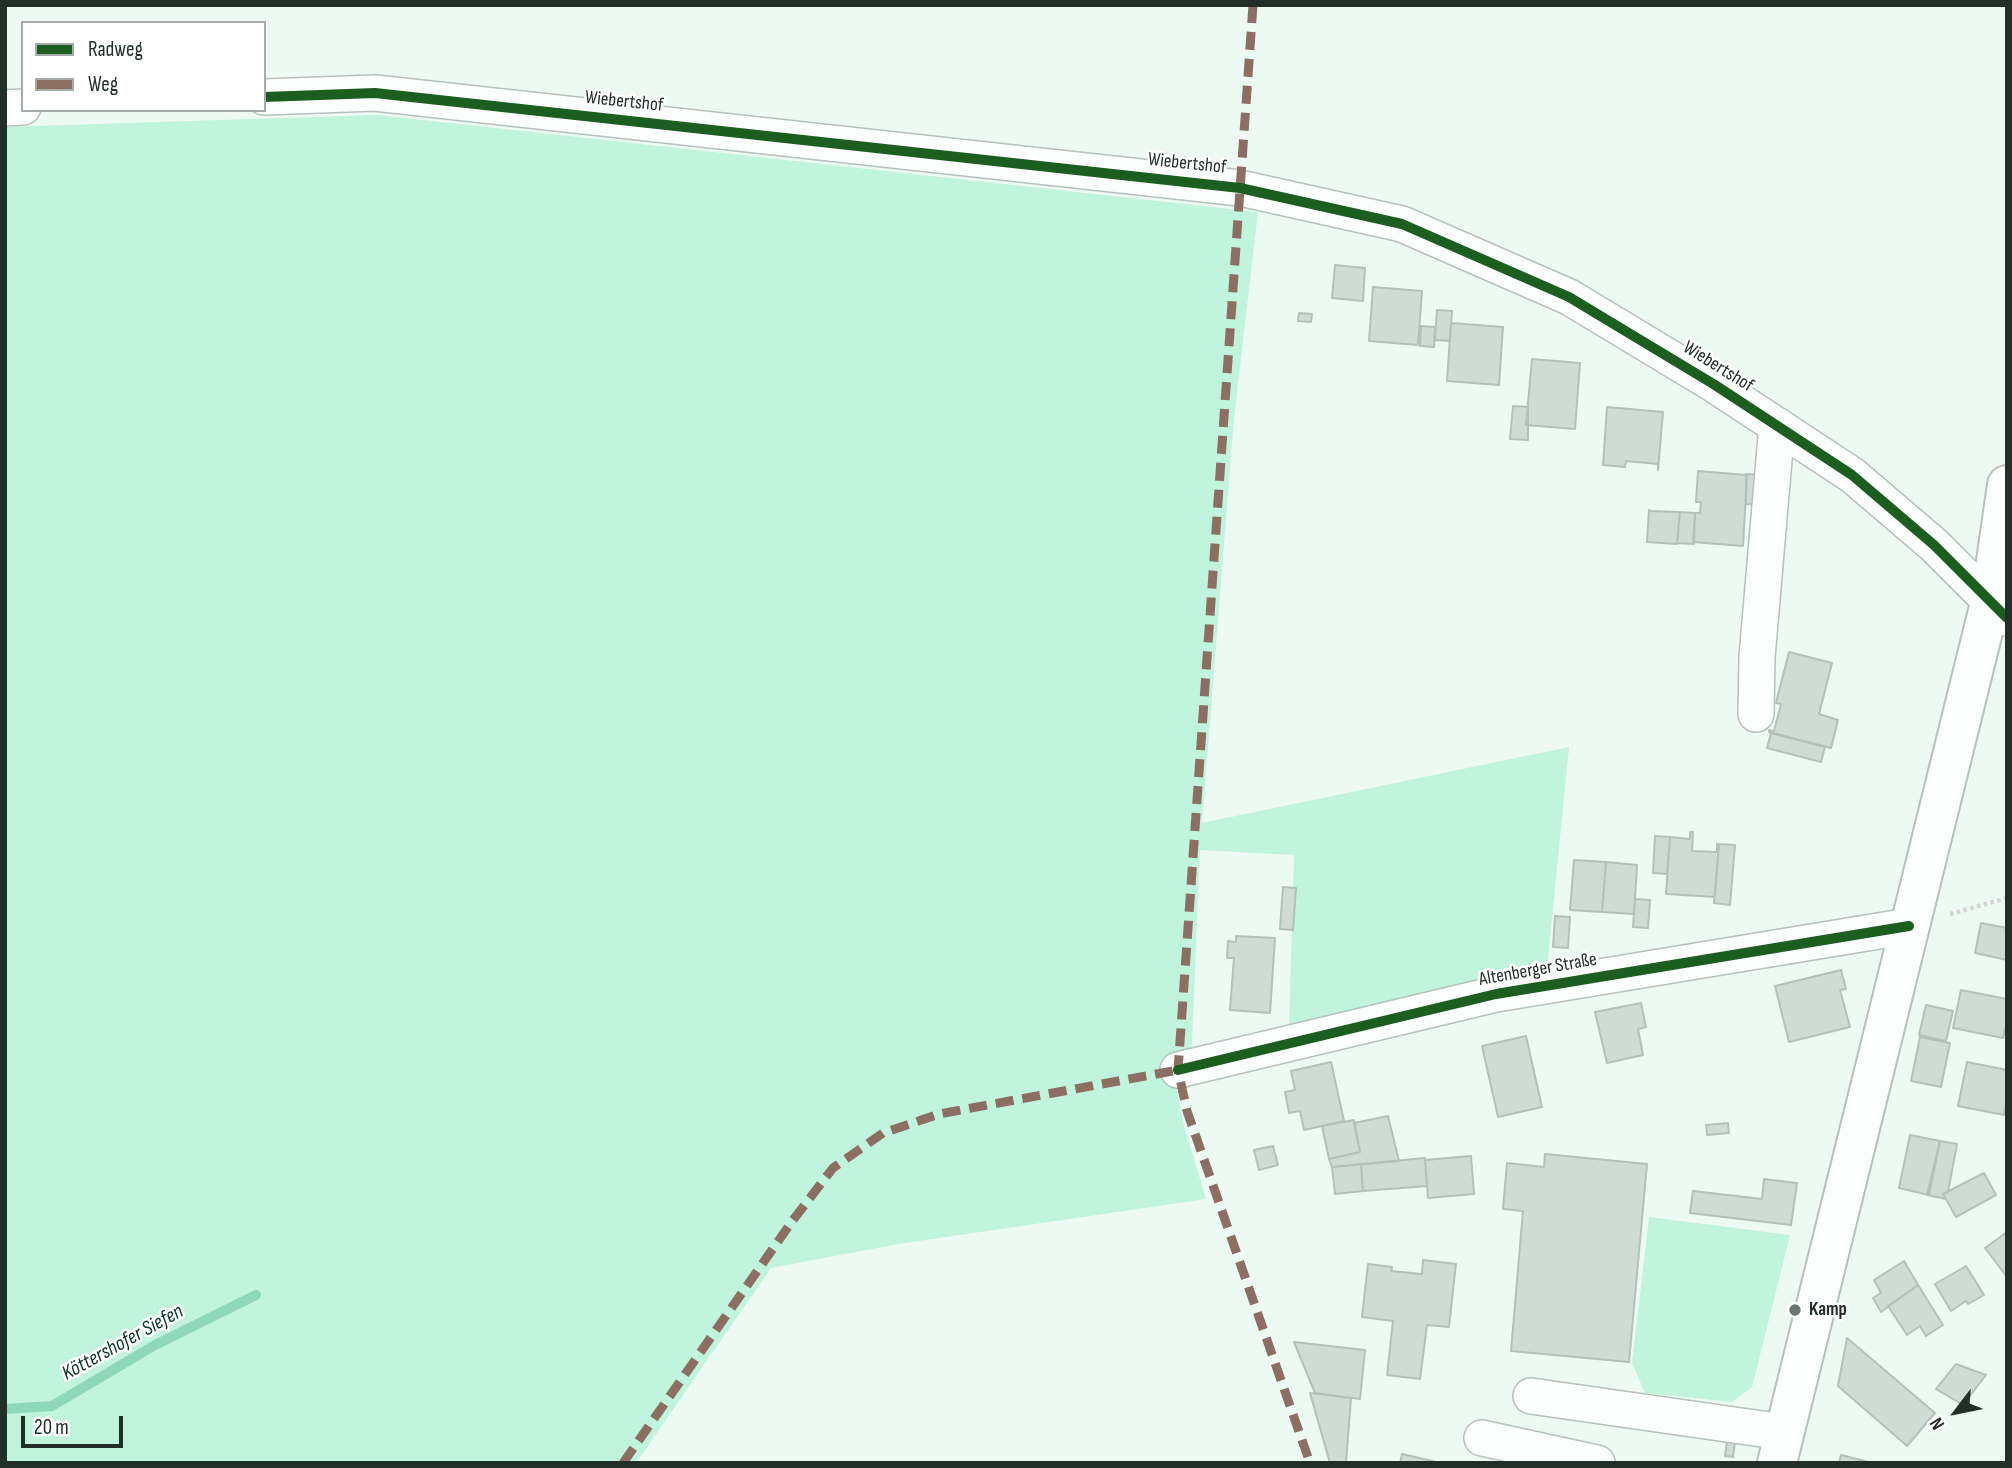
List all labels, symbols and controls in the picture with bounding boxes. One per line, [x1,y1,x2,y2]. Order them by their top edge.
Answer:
legend [21,21,266,112]
text: Radweg [88,37,143,62]
text: Weg [88,72,118,97]
street label: Wiebertshof [584,87,664,117]
street label: Wiebertshof [1147,149,1227,179]
street label: Wiebertshof [1679,336,1757,398]
street label: Altenberger Straße [1477,948,1599,992]
water label: Köttershofer Siefen [58,1299,188,1387]
place label: Kamp [1809,1299,1847,1321]
marker: Kamp [1787,1302,1803,1318]
north arrow [1921,1377,1991,1447]
scale bar [24,1402,126,1446]
text: N [1925,1413,1950,1434]
text: 20 m [34,1415,69,1440]

